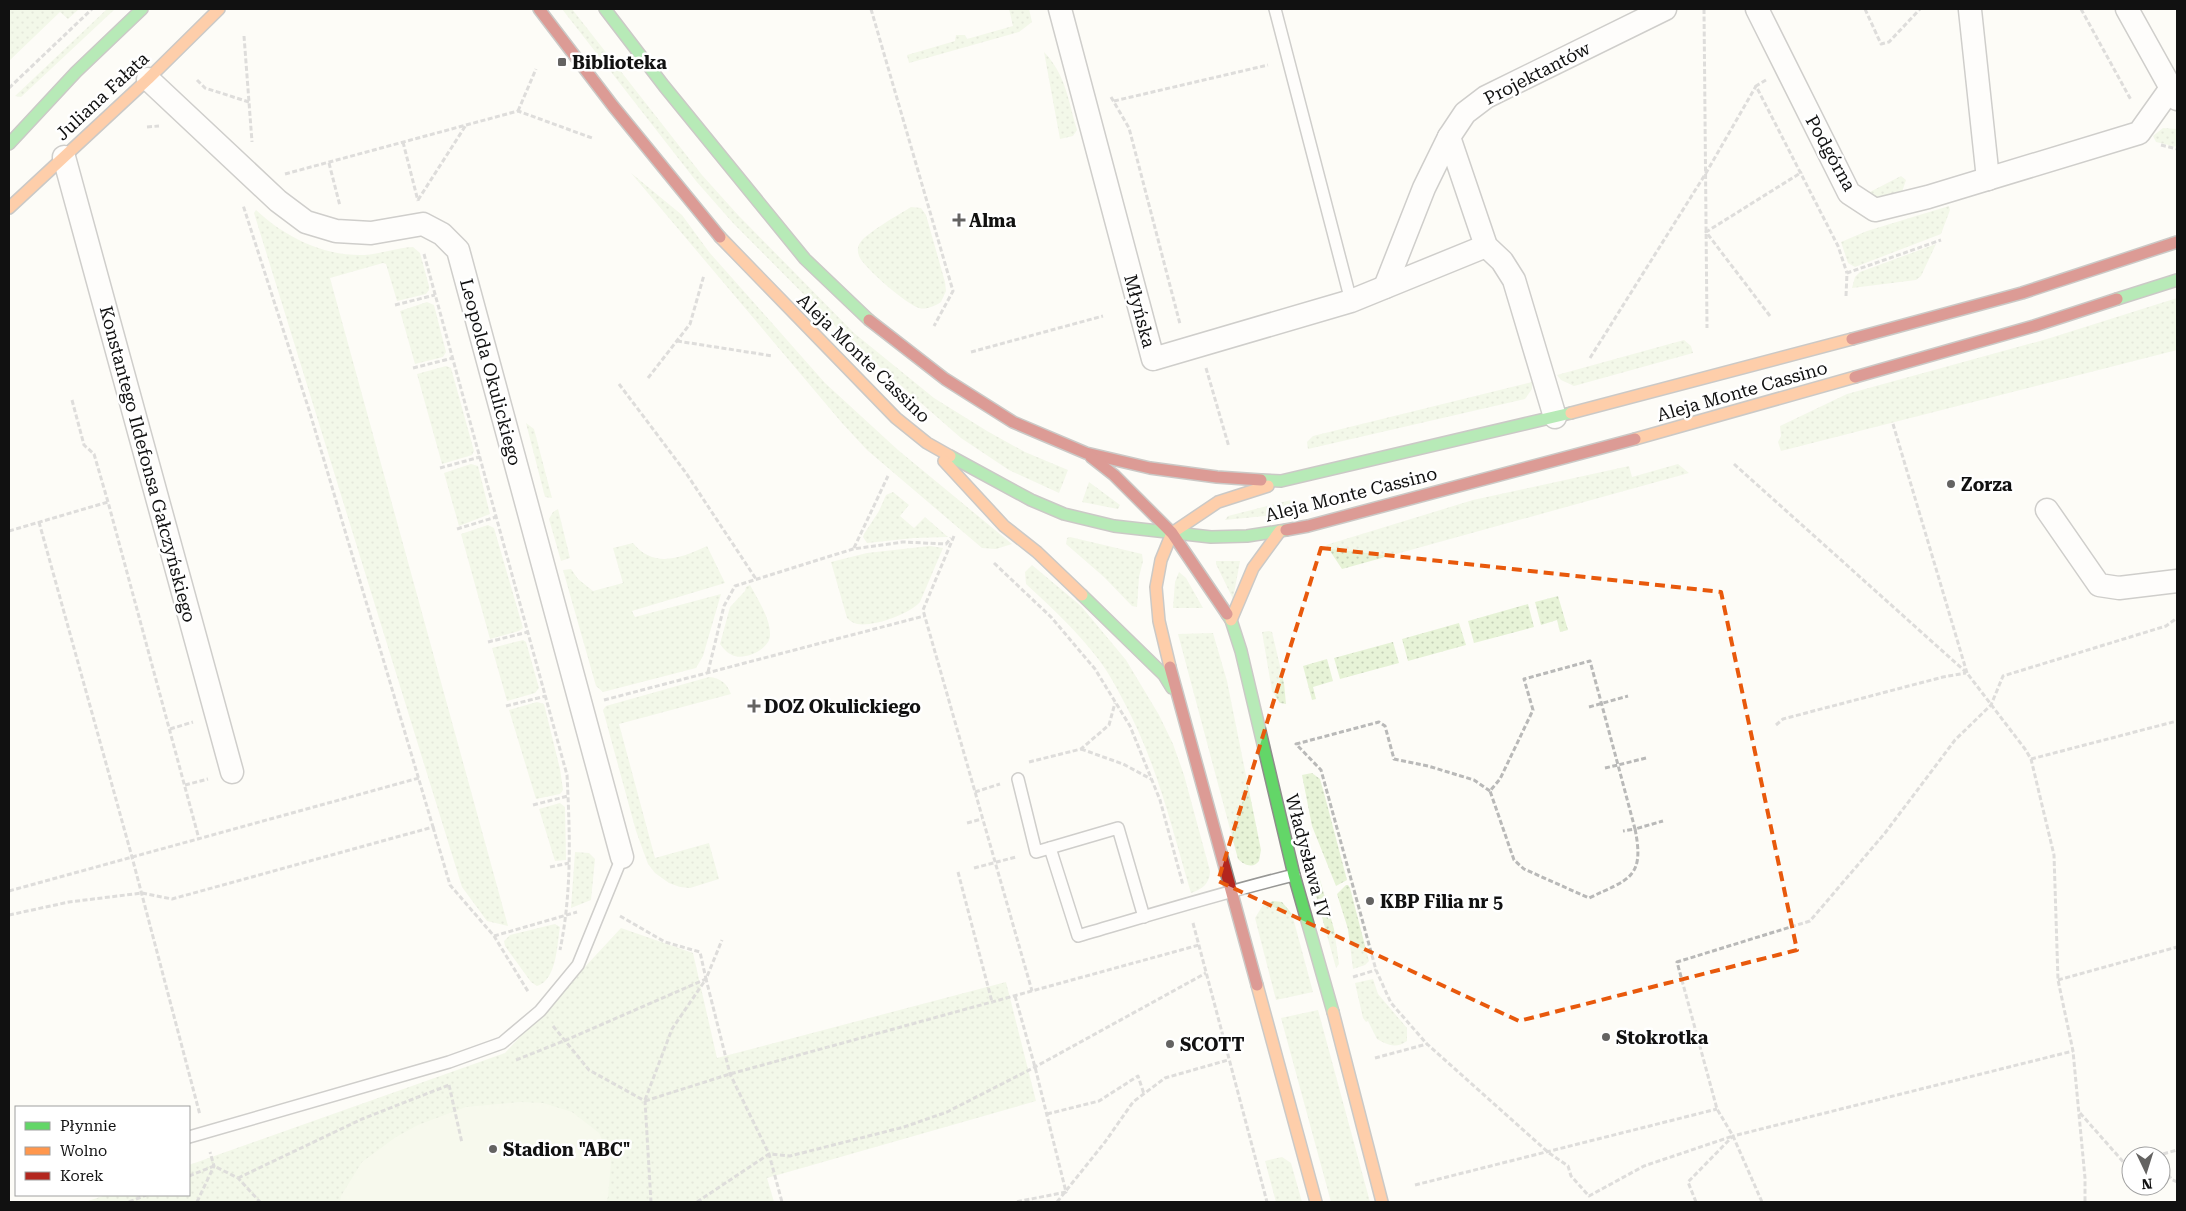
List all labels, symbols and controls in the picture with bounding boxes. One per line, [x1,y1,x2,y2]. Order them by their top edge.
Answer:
street label: Projektantów [1480,37,1594,109]
street label: Juliana Fałata [51,47,153,144]
place label: Biblioteka [572,52,667,73]
marker: Biblioteka [556,56,568,68]
street label: Podgórna [1802,111,1861,195]
place label: Alma [969,210,1016,231]
marker: Alma [953,214,965,226]
street label: Młyńska [1120,272,1160,350]
street label: Leopolda Okulickiego [456,276,526,468]
street label: Aleja Monte Cassino [793,289,935,427]
street label: Konstantego Ildefonsa Gałczyńskiego [96,304,200,624]
street label: Aleja Monte Cassino [1654,357,1830,425]
street label: Aleja Monte Cassino [1263,462,1439,526]
place label: Zorza [1961,474,2013,495]
marker: Zorza [1945,478,1957,490]
place label: DOZ Okulickiego [764,696,921,717]
marker: DOZ Okulickiego [748,700,760,712]
street label: Władysława IV [1281,792,1335,921]
place label: KBP Filia nr 5 [1380,891,1503,912]
marker: KBP Filia nr 5 [1364,895,1376,907]
place label: Stokrotka [1616,1027,1709,1048]
marker: Stokrotka [1600,1031,1612,1043]
place label: SCOTT [1180,1034,1245,1055]
marker: SCOTT [1164,1038,1176,1050]
legend [15,1106,190,1196]
text: Płynnie [60,1117,116,1135]
place label: Stadion "ABC" [503,1139,630,1160]
text: Wolno [60,1142,107,1160]
marker: Stadion "ABC" [487,1143,499,1155]
north arrow [2121,1146,2171,1196]
text: Korek [60,1167,104,1185]
text: N [2141,1176,2153,1192]

